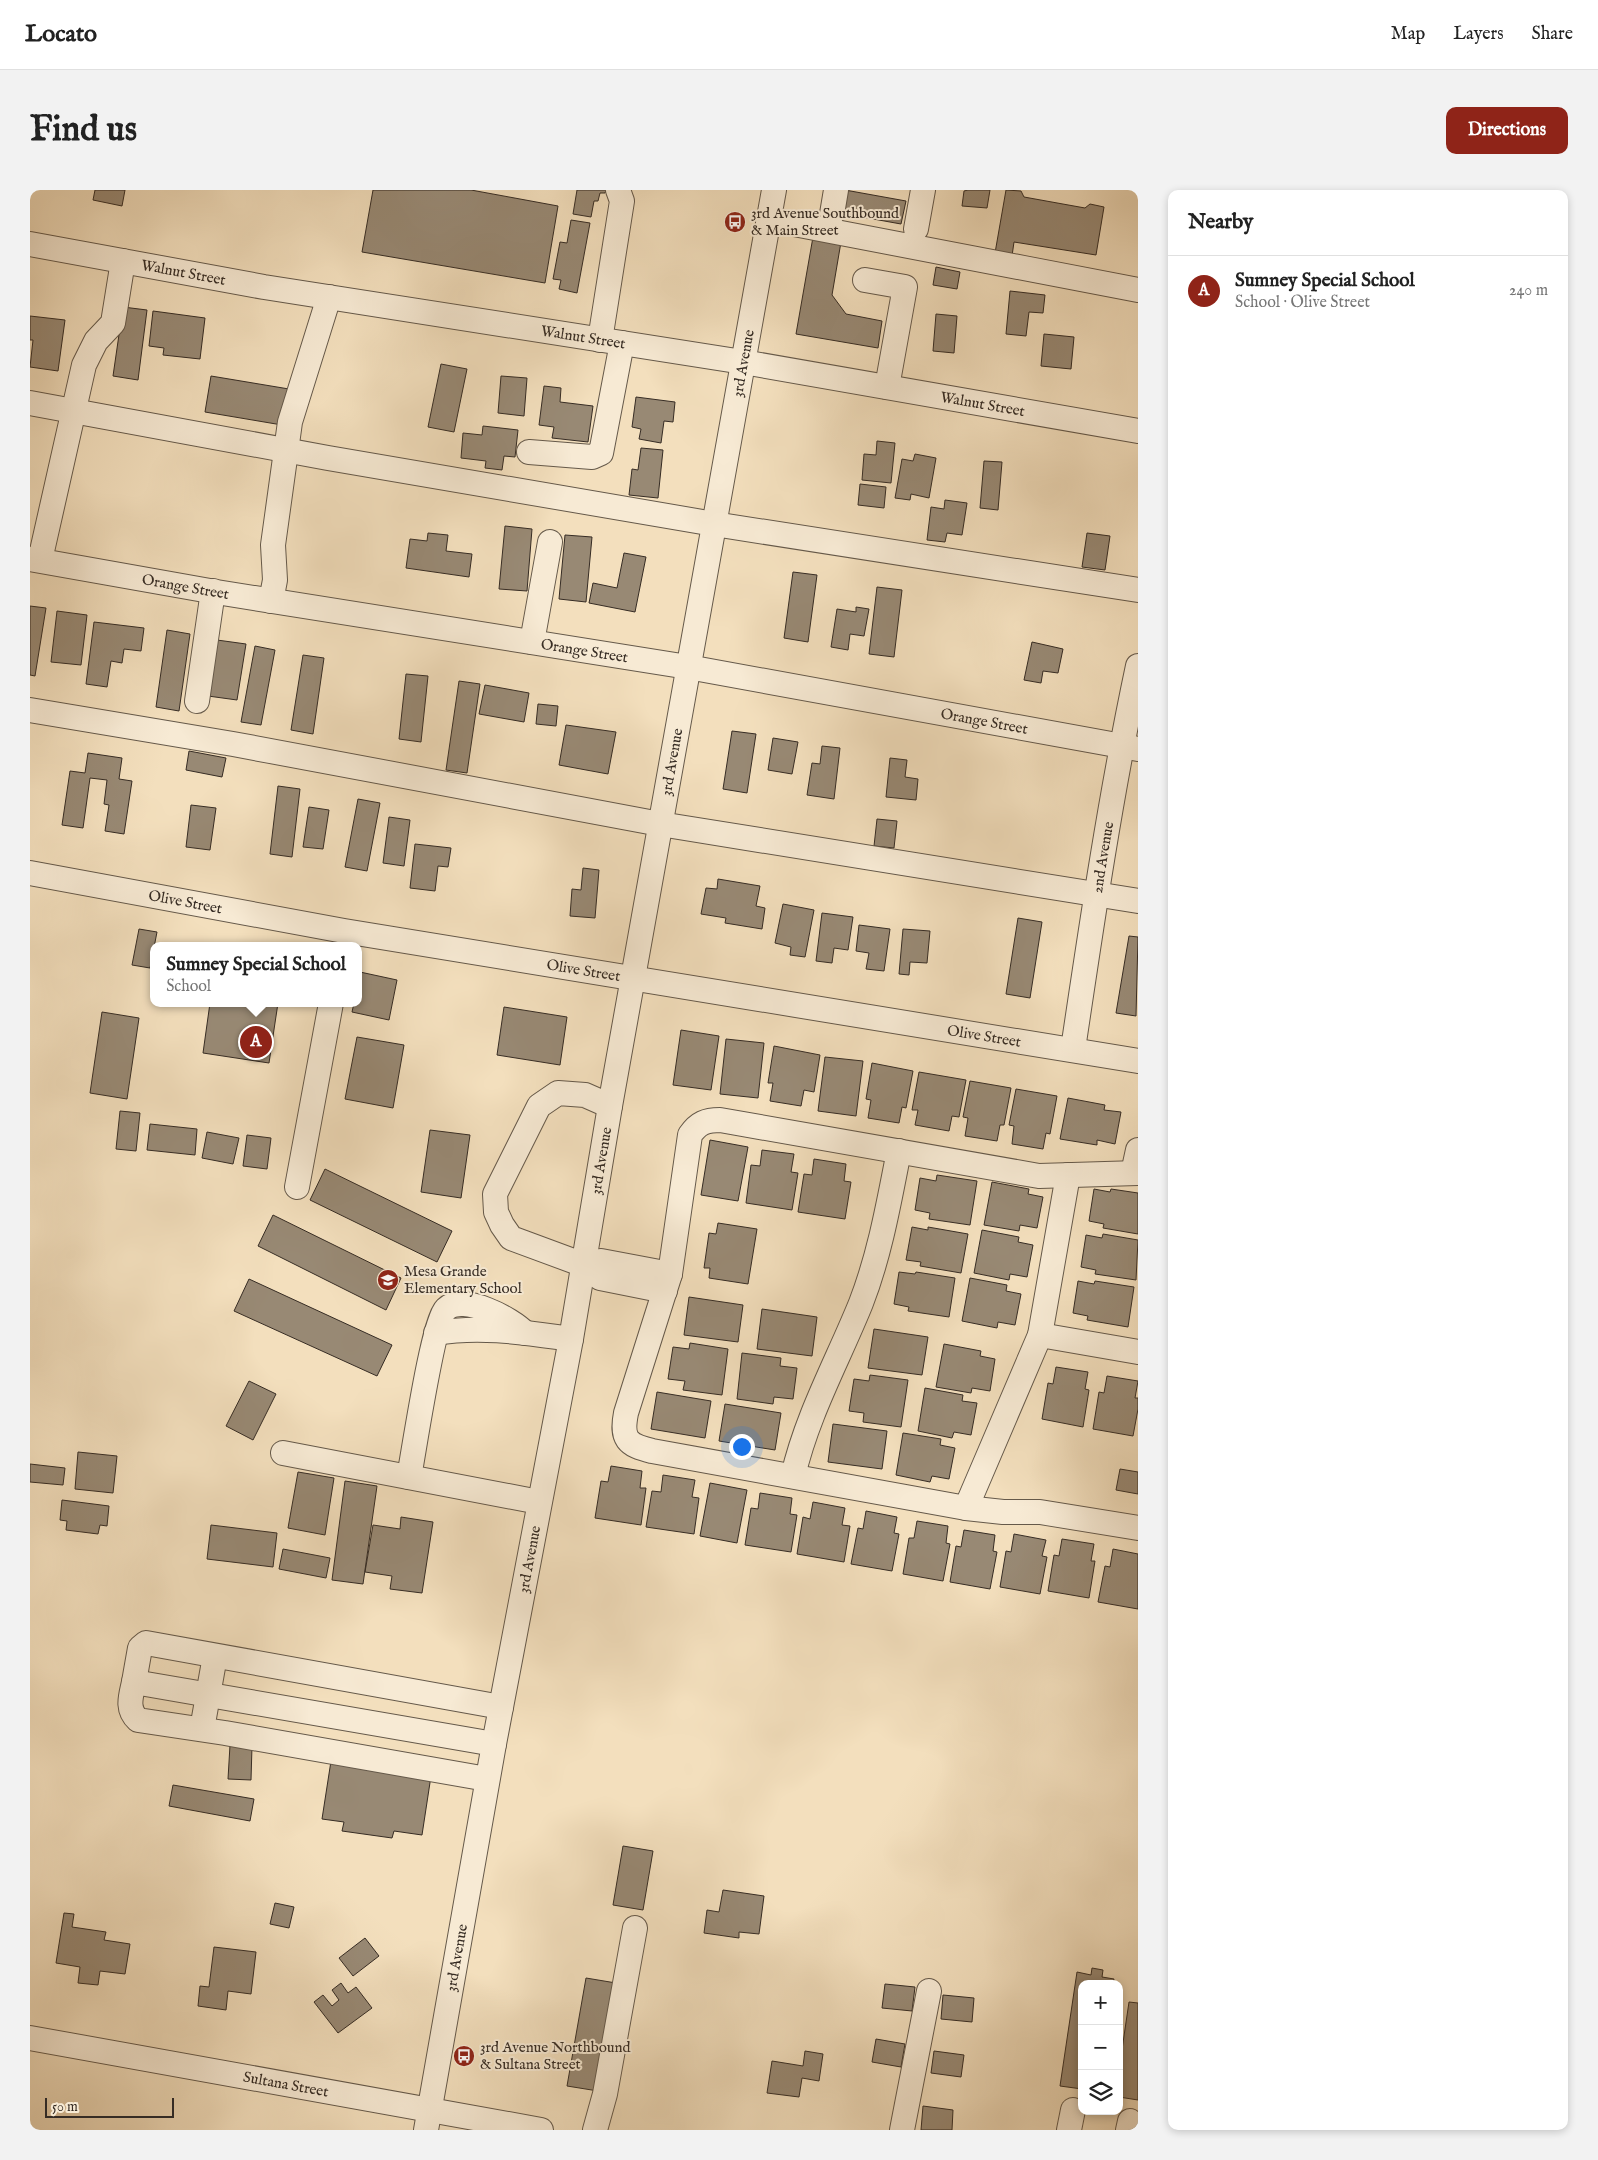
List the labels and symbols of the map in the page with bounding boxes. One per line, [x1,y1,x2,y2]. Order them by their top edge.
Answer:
place label: 3rd Avenue Southbound & Main Street [751,204,900,240]
bus stop icon: 3rd Avenue Southbound & Main Street [723,210,747,234]
street label: Walnut Street [140,255,227,289]
street label: Walnut Street [540,321,627,353]
street label: 3rd Avenue [728,328,758,399]
street label: Walnut Street [939,387,1026,421]
street label: Orange Street [141,570,230,603]
street label: Orange Street [539,634,629,667]
street label: Orange Street [939,704,1029,738]
street label: 3rd Avenue [656,727,687,797]
street label: 2nd Avenue [1087,820,1118,894]
street label: Olive Street [147,886,224,918]
street label: Olive Street [545,955,622,986]
street label: Olive Street [946,1020,1022,1051]
pin: A [240,1023,272,1061]
street label: 3rd Avenue [586,1125,616,1196]
place label: Mesa Grande Elementary School [404,1262,523,1298]
school or university icon: Mesa Grande Elementary School [376,1268,400,1292]
your location [729,1434,755,1460]
street label: 3rd Avenue [513,1524,545,1595]
street label: 3rd Avenue [441,1922,472,1993]
place label: 3rd Avenue Northbound & Sultana Street [480,2038,632,2074]
bus stop icon: 3rd Avenue Northbound & Sultana Street [452,2044,476,2068]
street label: Sultana Street [242,2067,330,2101]
scale bar [45,2095,174,2118]

